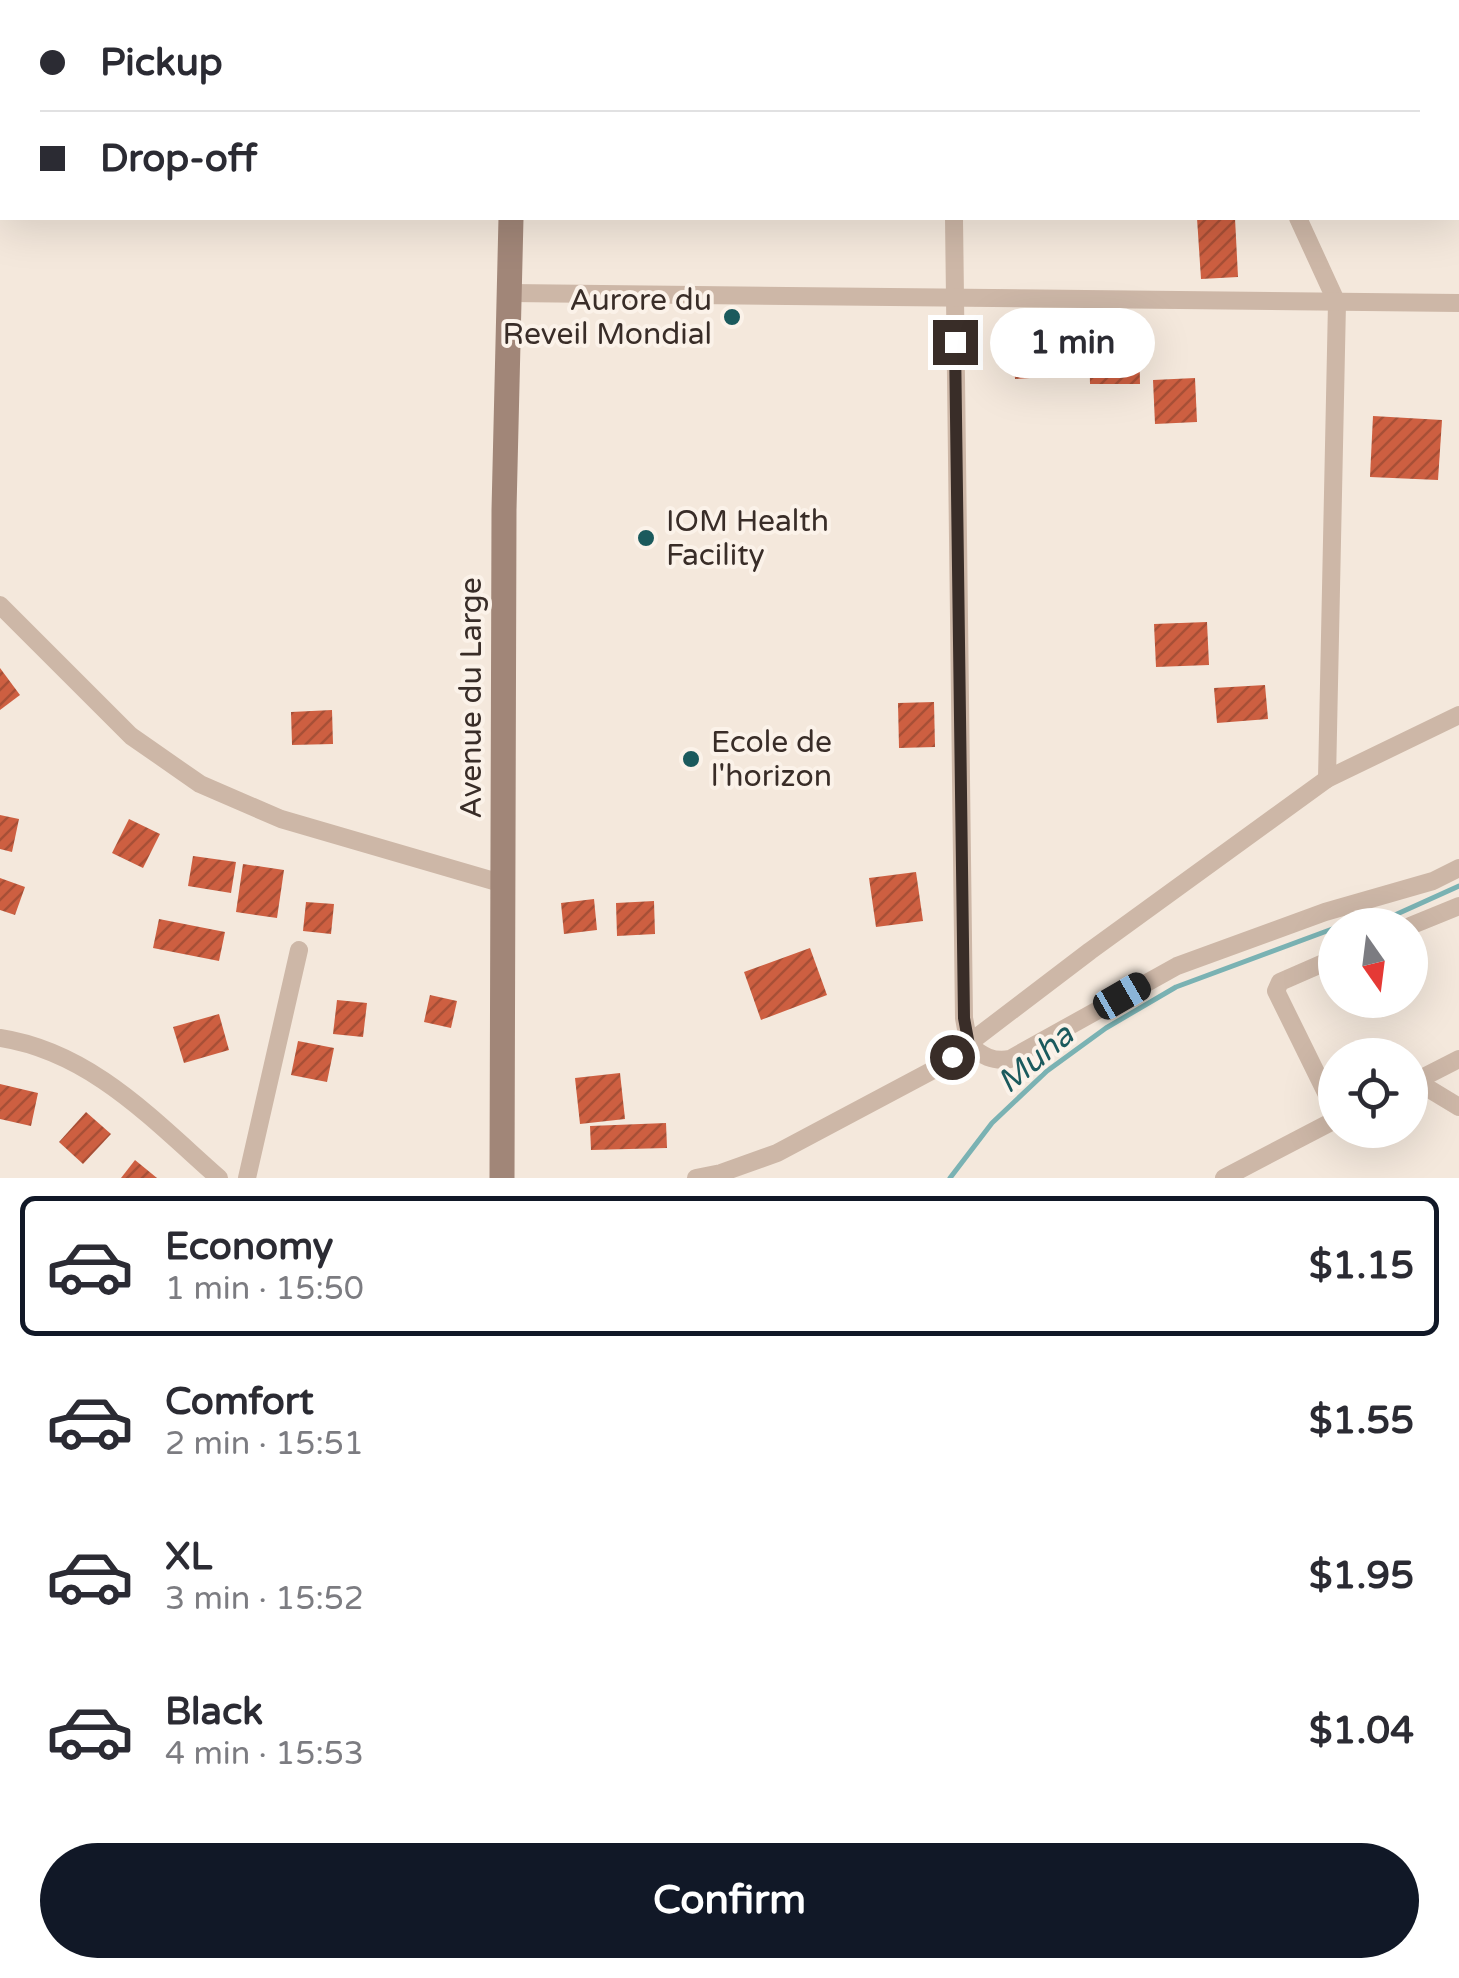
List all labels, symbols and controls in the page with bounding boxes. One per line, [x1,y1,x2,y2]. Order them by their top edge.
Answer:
text: Pickup [100,40,223,86]
text: Drop-off [100,136,257,182]
place label: Aurore du Reveil Mondial [503,282,712,353]
marker: Aurore du Reveil Mondial [721,306,743,328]
callout: 1 min [990,307,1155,377]
route end [933,320,978,365]
text: 1 min [1030,324,1115,362]
place label: IOM Health Facility [666,503,829,574]
marker: IOM Health Facility [635,527,657,549]
street label: Avenue du Large [453,577,490,819]
place label: Ecole de l'horizon [711,724,832,795]
marker: Ecole de l'horizon [680,748,702,770]
north arrow [1318,908,1428,1018]
map controls [1318,908,1428,1148]
car [1089,968,1155,1024]
water label: Muha [990,1015,1082,1101]
route start [930,1035,975,1080]
button: locate [1318,1038,1428,1148]
icon: car [45,1221,135,1311]
text: Economy [165,1224,333,1270]
text: $1.15 [1309,1243,1414,1289]
text: 1 min · 15:50 [165,1270,364,1308]
icon: car [45,1376,135,1466]
text: Comfort [165,1379,314,1425]
text: $1.55 [1309,1398,1414,1444]
text: 2 min · 15:51 [165,1425,364,1463]
icon: car [45,1531,135,1621]
text: XL [165,1534,212,1580]
text: $1.95 [1309,1553,1414,1599]
text: 3 min · 15:52 [165,1580,364,1618]
icon: car [45,1686,135,1776]
text: Black [165,1689,263,1735]
text: $1.04 [1309,1708,1414,1754]
text: 4 min · 15:53 [165,1735,364,1773]
button: Confirm [40,1843,1419,1958]

